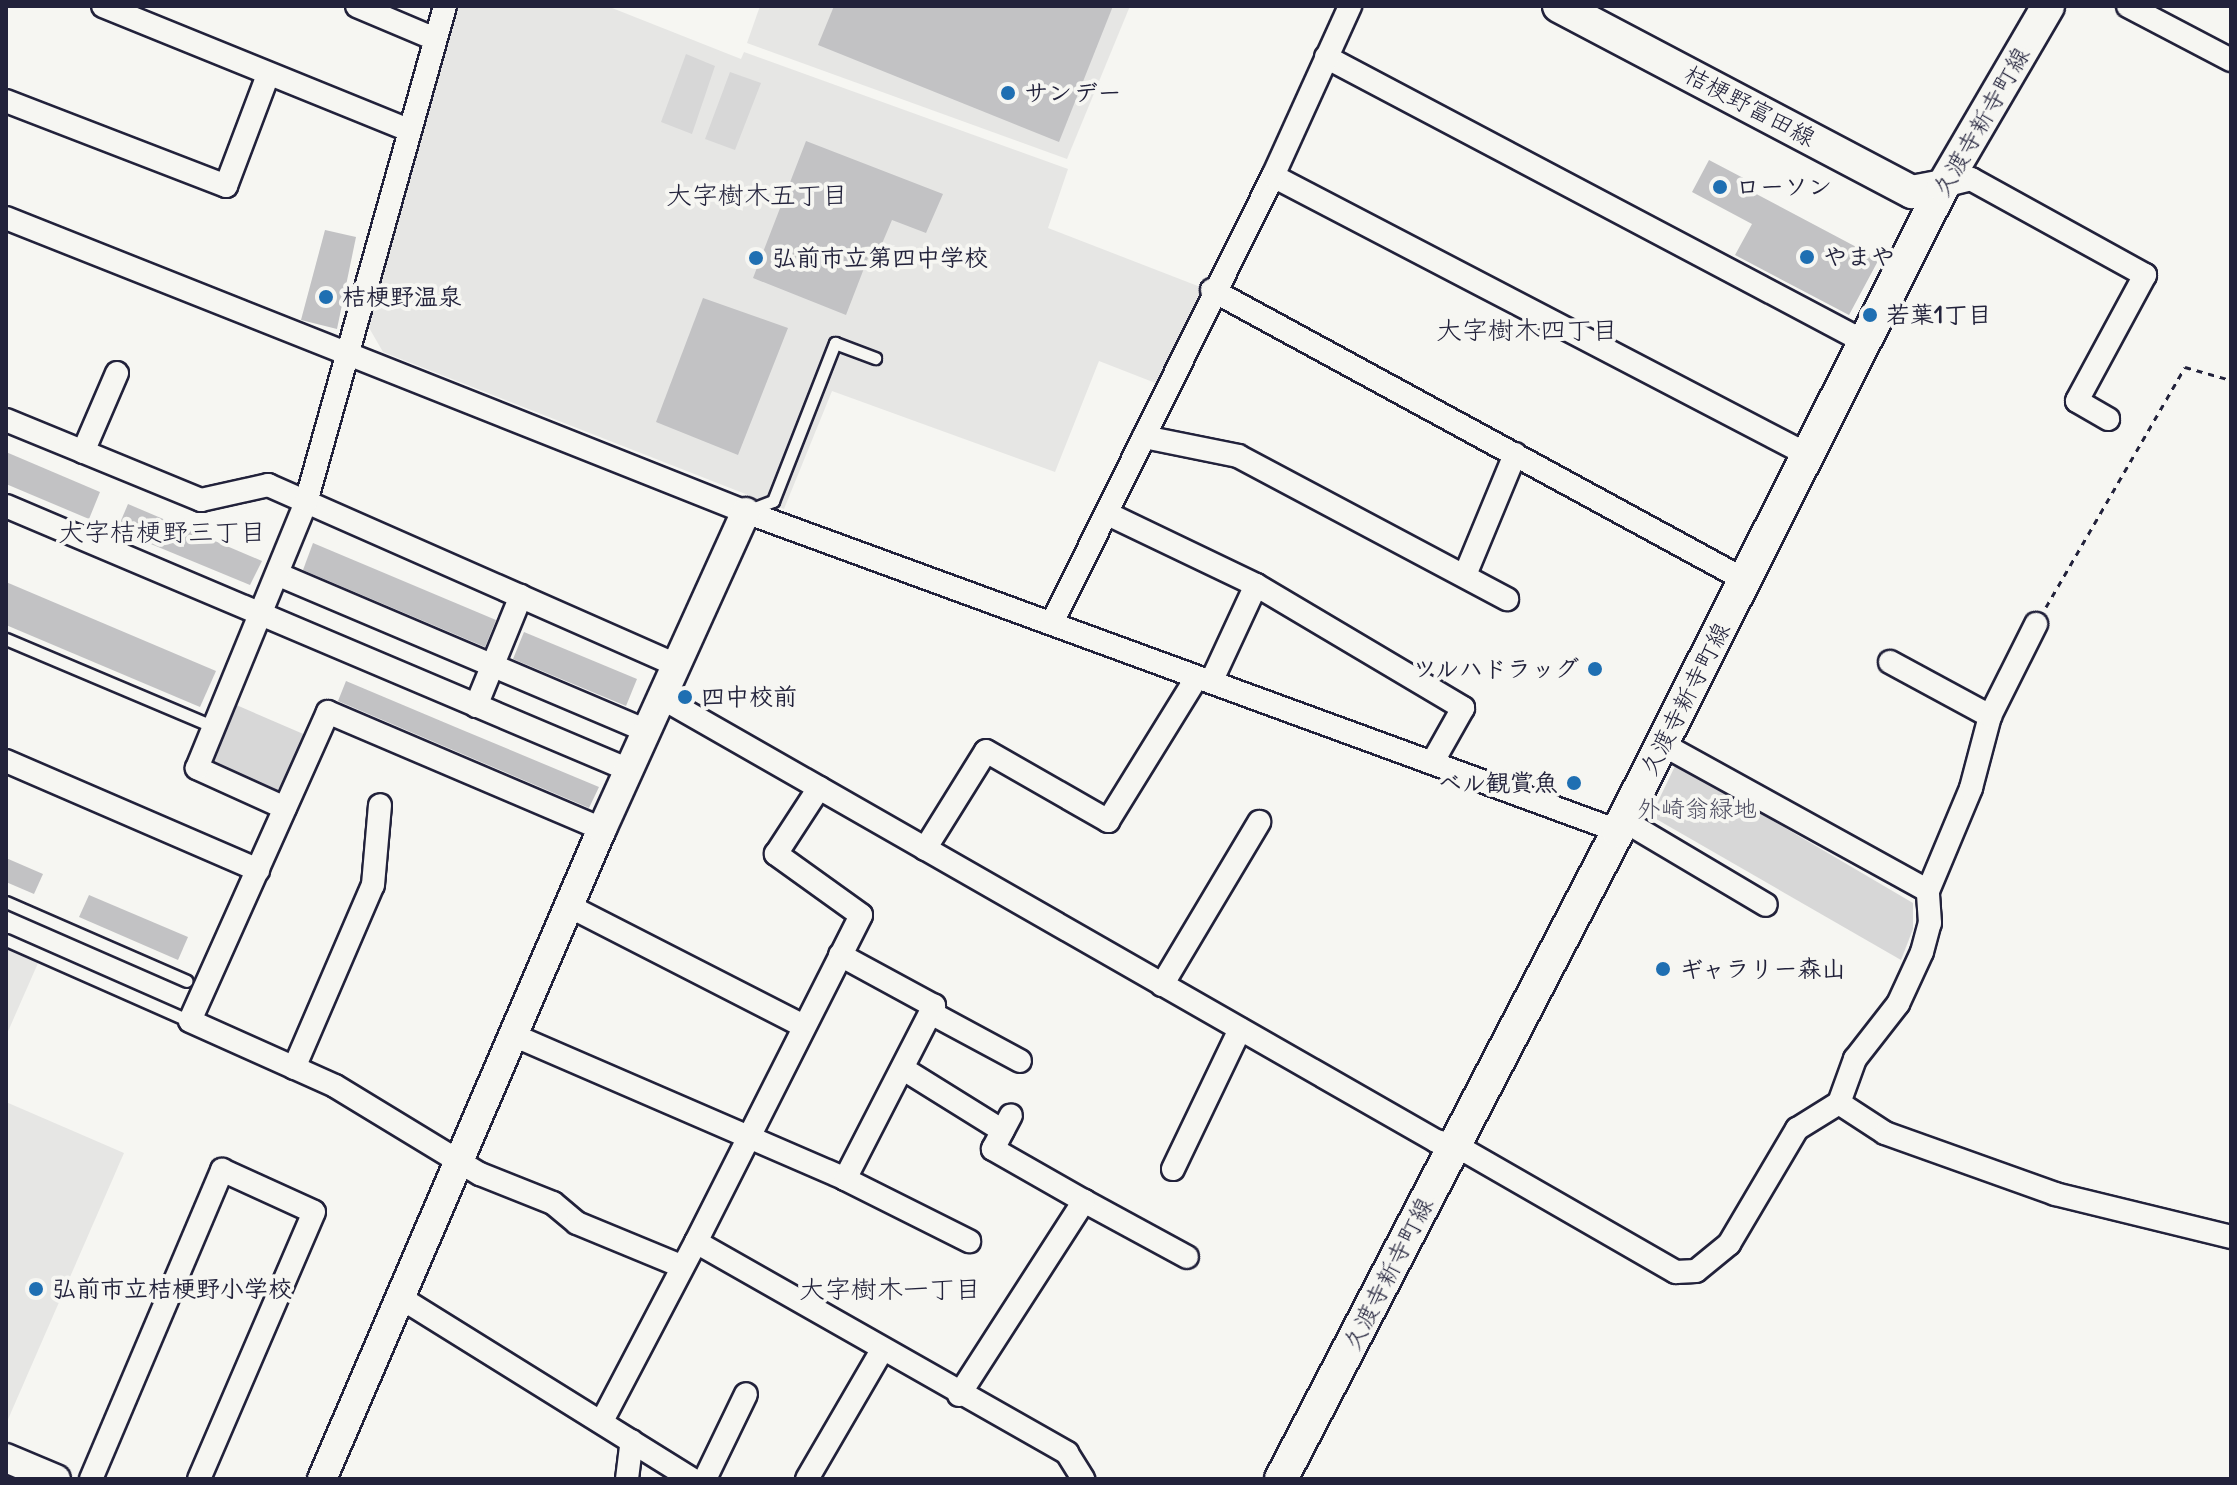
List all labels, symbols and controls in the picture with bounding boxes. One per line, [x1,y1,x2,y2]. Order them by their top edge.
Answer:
street label: 久渡寺新寺町線 [1927,42,2035,202]
street label: 桔梗野富田線 [1680,59,1820,153]
place label: サンデー [1024,79,1120,107]
marker: サンデー [999,84,1017,102]
place label: ローソン [1736,173,1832,201]
marker: ローソン [1711,178,1729,196]
district label: 大字樹木五丁目 [666,179,848,211]
place label: やまや [1823,243,1895,271]
place label: 弘前市立第四中学校 [772,244,988,272]
marker: やまや [1798,248,1816,266]
marker: 弘前市立第四中学校 [747,249,765,267]
place label: 桔梗野温泉 [342,283,462,311]
marker: 桔梗野温泉 [317,288,335,306]
place label: 若葉1丁目 [1886,301,1992,329]
marker: 若葉1丁目 [1861,306,1879,324]
district label: 大字樹木四丁目 [1436,314,1618,346]
district label: 大字桔梗野三丁目 [58,516,266,548]
street label: 久渡寺新寺町線 [1634,618,1736,780]
place label: ツルハドラッグ [1411,655,1579,683]
marker: ツルハドラッグ [1586,660,1604,678]
place label: 四中校前 [701,683,797,711]
marker: 四中校前 [676,688,694,706]
place label: ベル観賞魚 [1438,769,1558,797]
marker: ベル観賞魚 [1565,774,1583,792]
park label: 外崎翁緑地 [1637,795,1757,823]
place label: ギャラリー森山 [1679,955,1847,983]
marker: ギャラリー森山 [1654,960,1672,978]
street label: 久渡寺新寺町線 [1337,1193,1439,1355]
district label: 大字樹木一丁目 [799,1273,981,1305]
place label: 弘前市立桔梗野小学校 [52,1275,292,1303]
marker: 弘前市立桔梗野小学校 [27,1280,45,1298]

